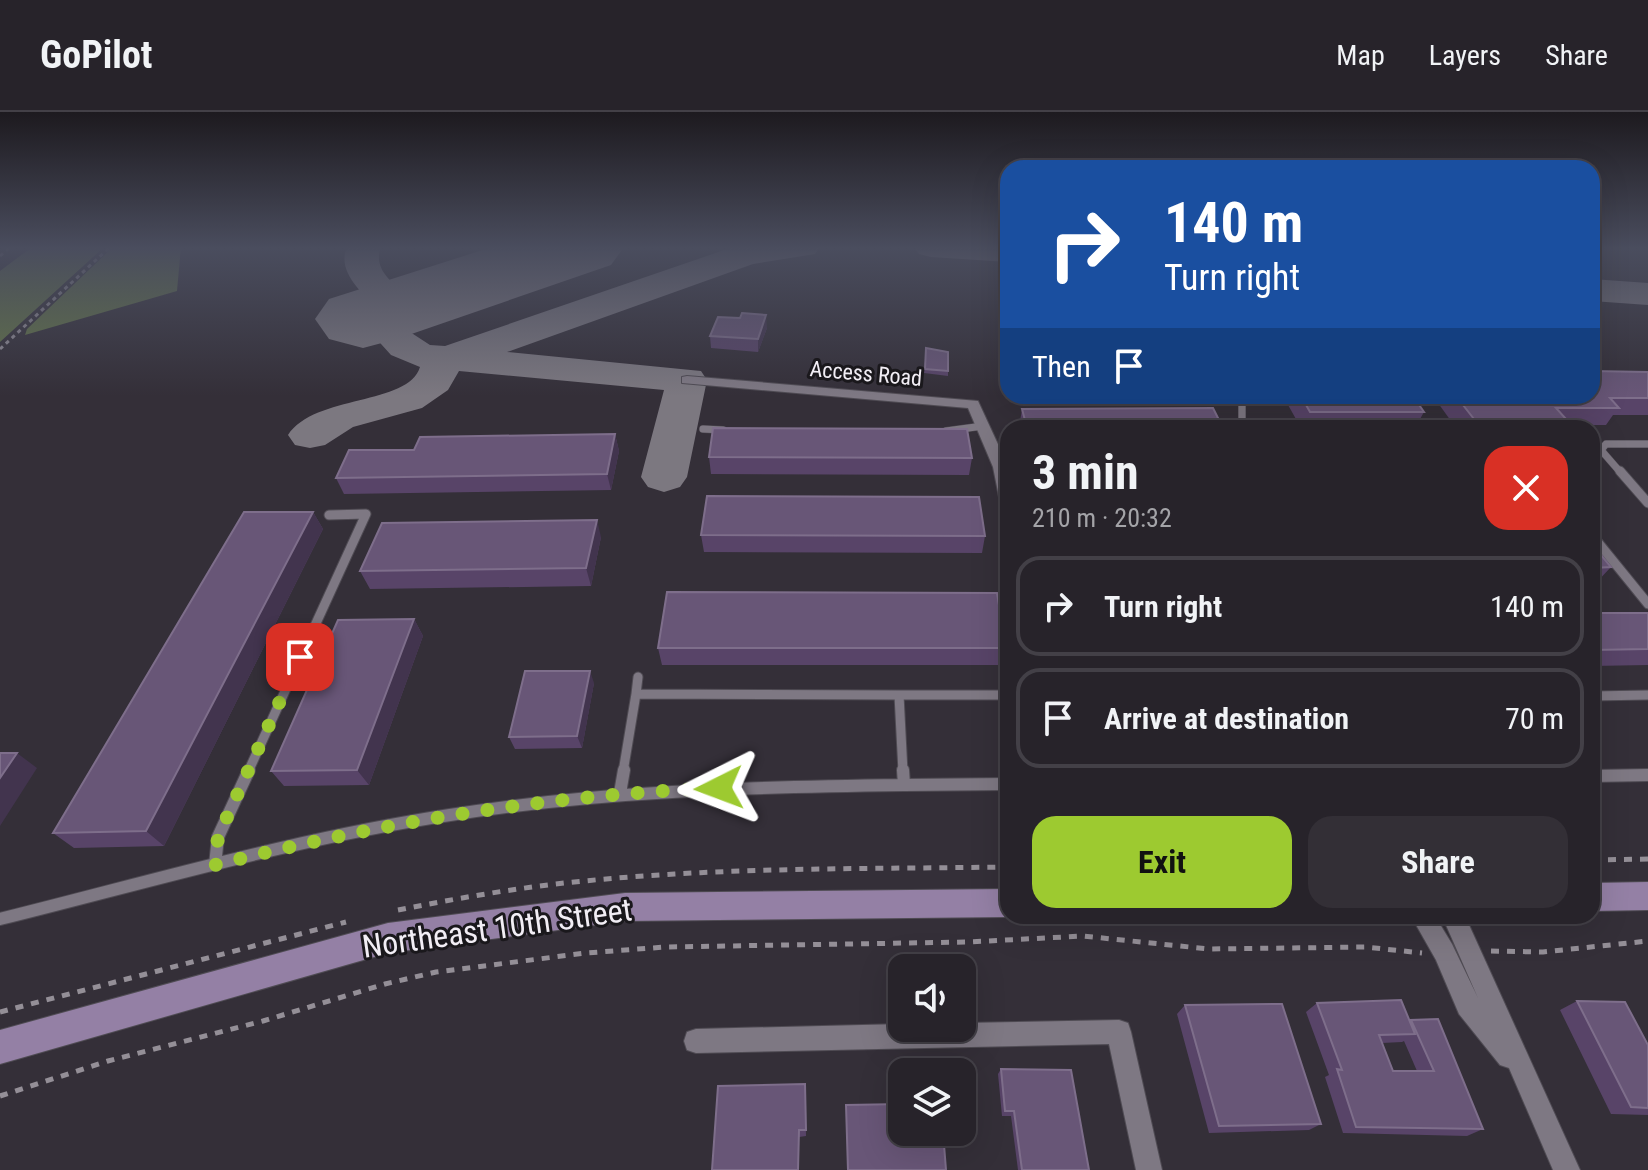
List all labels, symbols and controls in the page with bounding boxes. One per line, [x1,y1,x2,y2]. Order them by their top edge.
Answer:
text: GoPilot [40,33,152,77]
text: Map [1336,39,1385,72]
text: Layers [1429,39,1501,72]
text: Share [1545,39,1608,72]
text: 140 m [1164,190,1303,256]
icon: right [1032,192,1136,296]
text: Turn right [1164,257,1300,299]
icon: arrive [1107,344,1151,388]
text: Then [1032,349,1091,384]
street label: Access Road [809,356,923,391]
text: 3 min [1032,444,1139,501]
button: close [1484,446,1568,530]
text: 210 m · 20:32 [1032,503,1172,533]
icon: right [1036,584,1080,628]
text: Turn right [1104,589,1222,624]
text: 140 m [1490,589,1564,624]
pin [266,623,334,691]
icon: arrive [278,635,322,679]
icon: arrive [1036,696,1080,740]
text: Arrive at destination [1104,701,1349,736]
text: 70 m [1505,701,1564,736]
position arrow [677,746,761,830]
button: Exit [1032,816,1292,908]
button: Share [1308,816,1568,908]
street label: Northeast 10th Street [360,890,634,966]
map controls [888,954,976,1146]
button: sound [888,954,976,1042]
button: layers [888,1058,976,1146]

